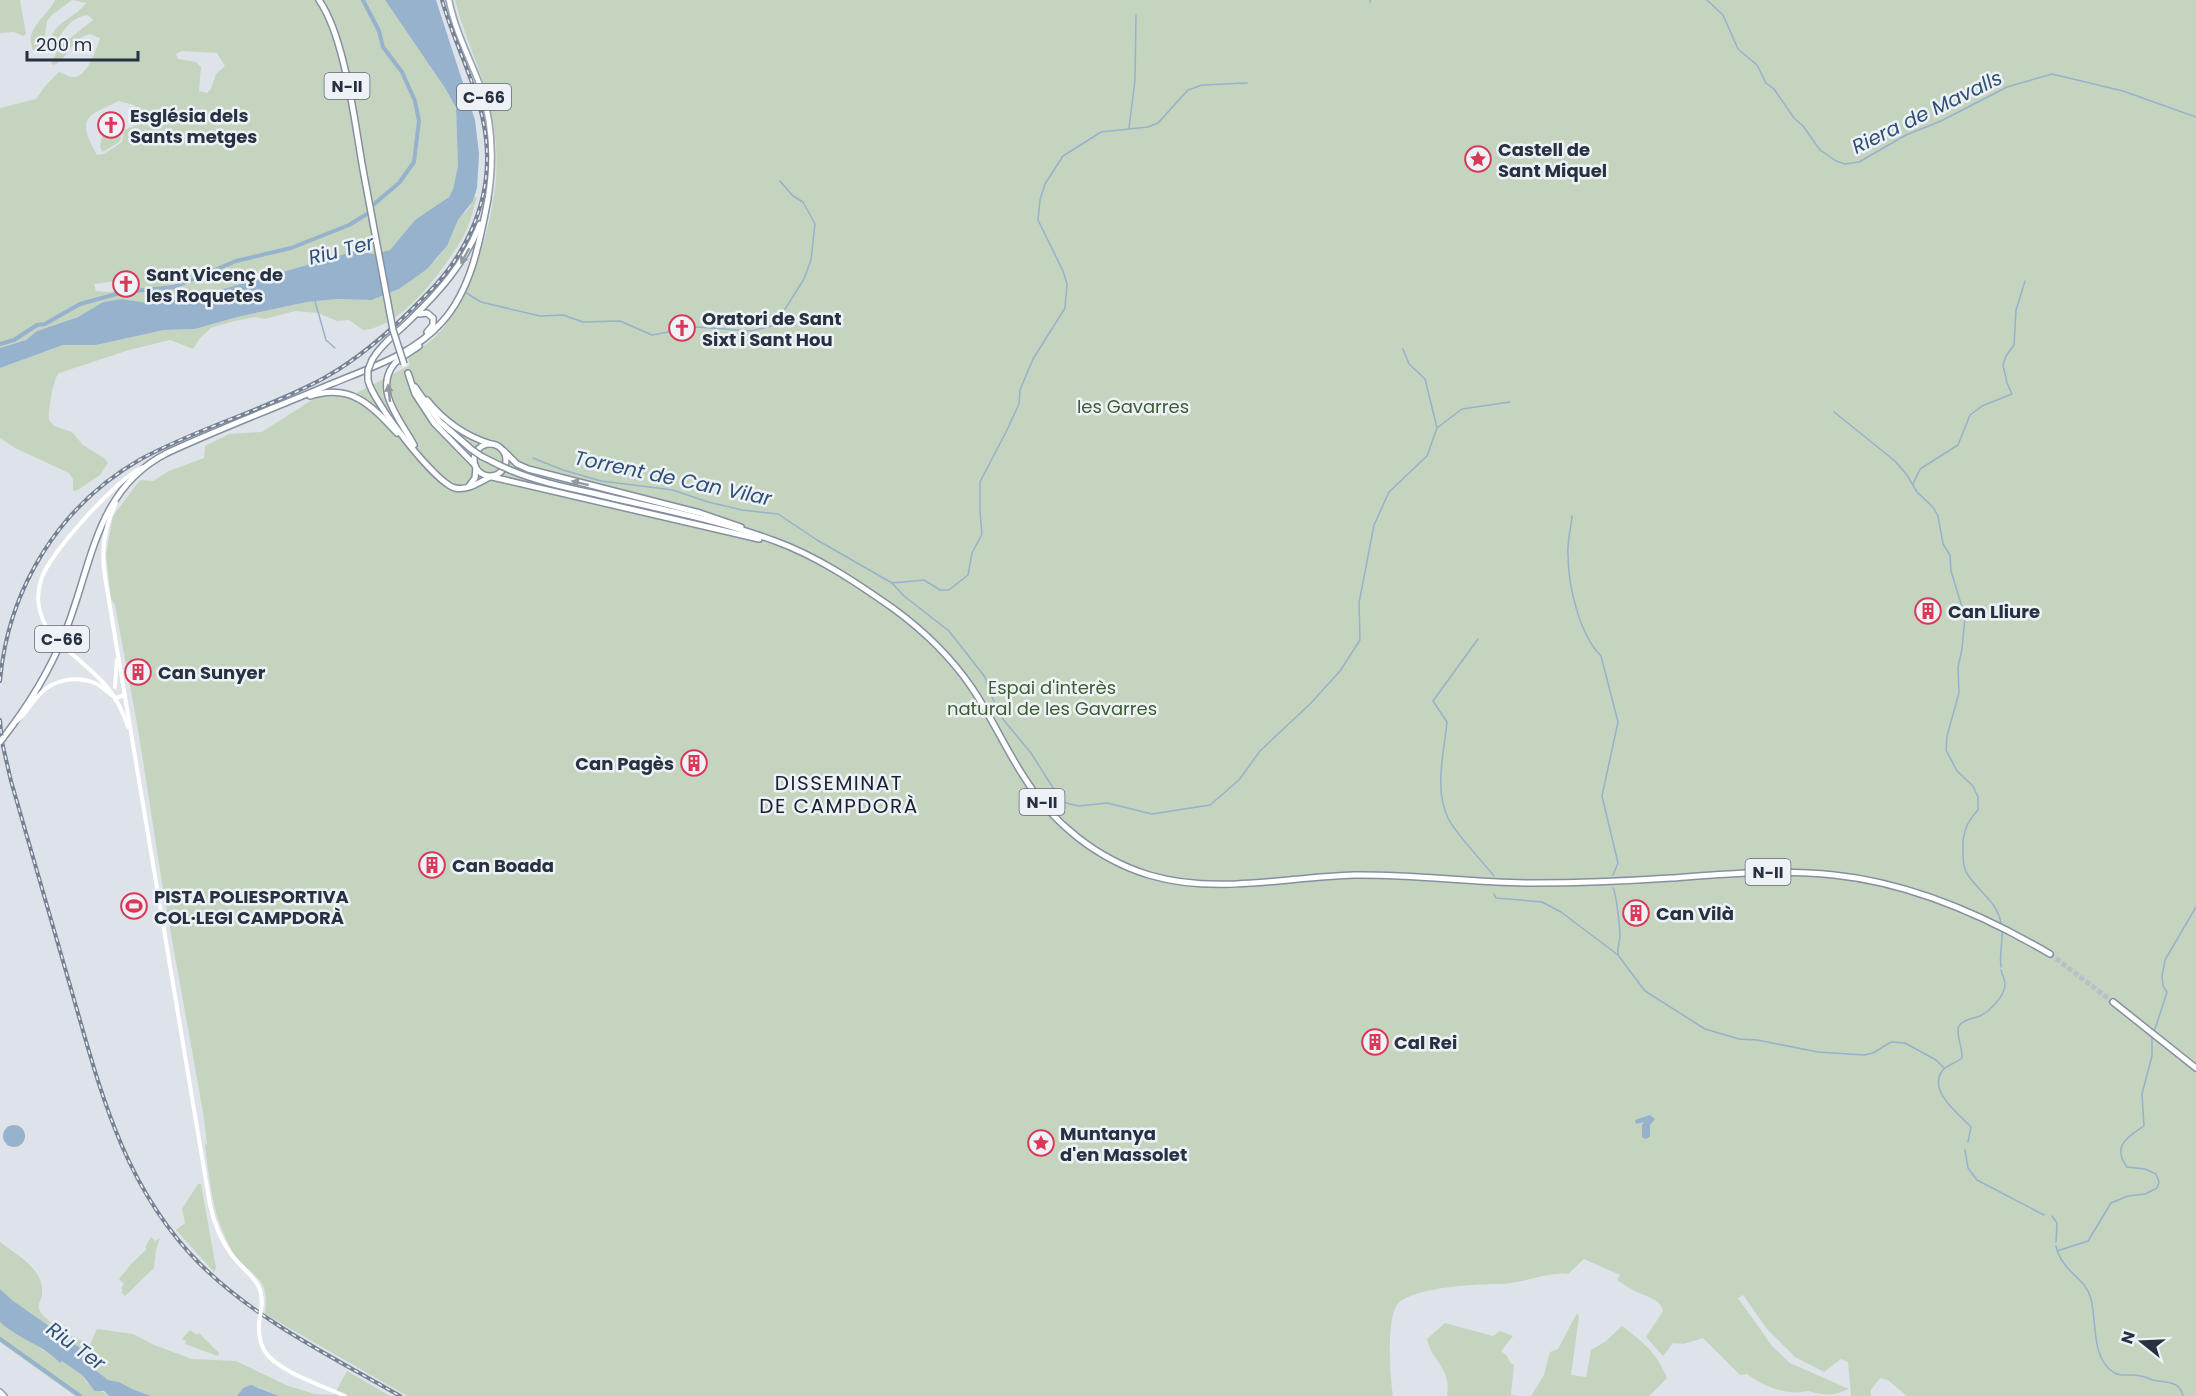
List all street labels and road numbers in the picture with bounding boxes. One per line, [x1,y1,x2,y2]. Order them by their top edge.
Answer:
road number: N-II [324,73,370,99]
road number: C-66 [457,84,511,110]
road number: C-66 [35,626,89,652]
road number: N-II [1020,789,1064,815]
road number: N-II [1746,859,1790,885]

